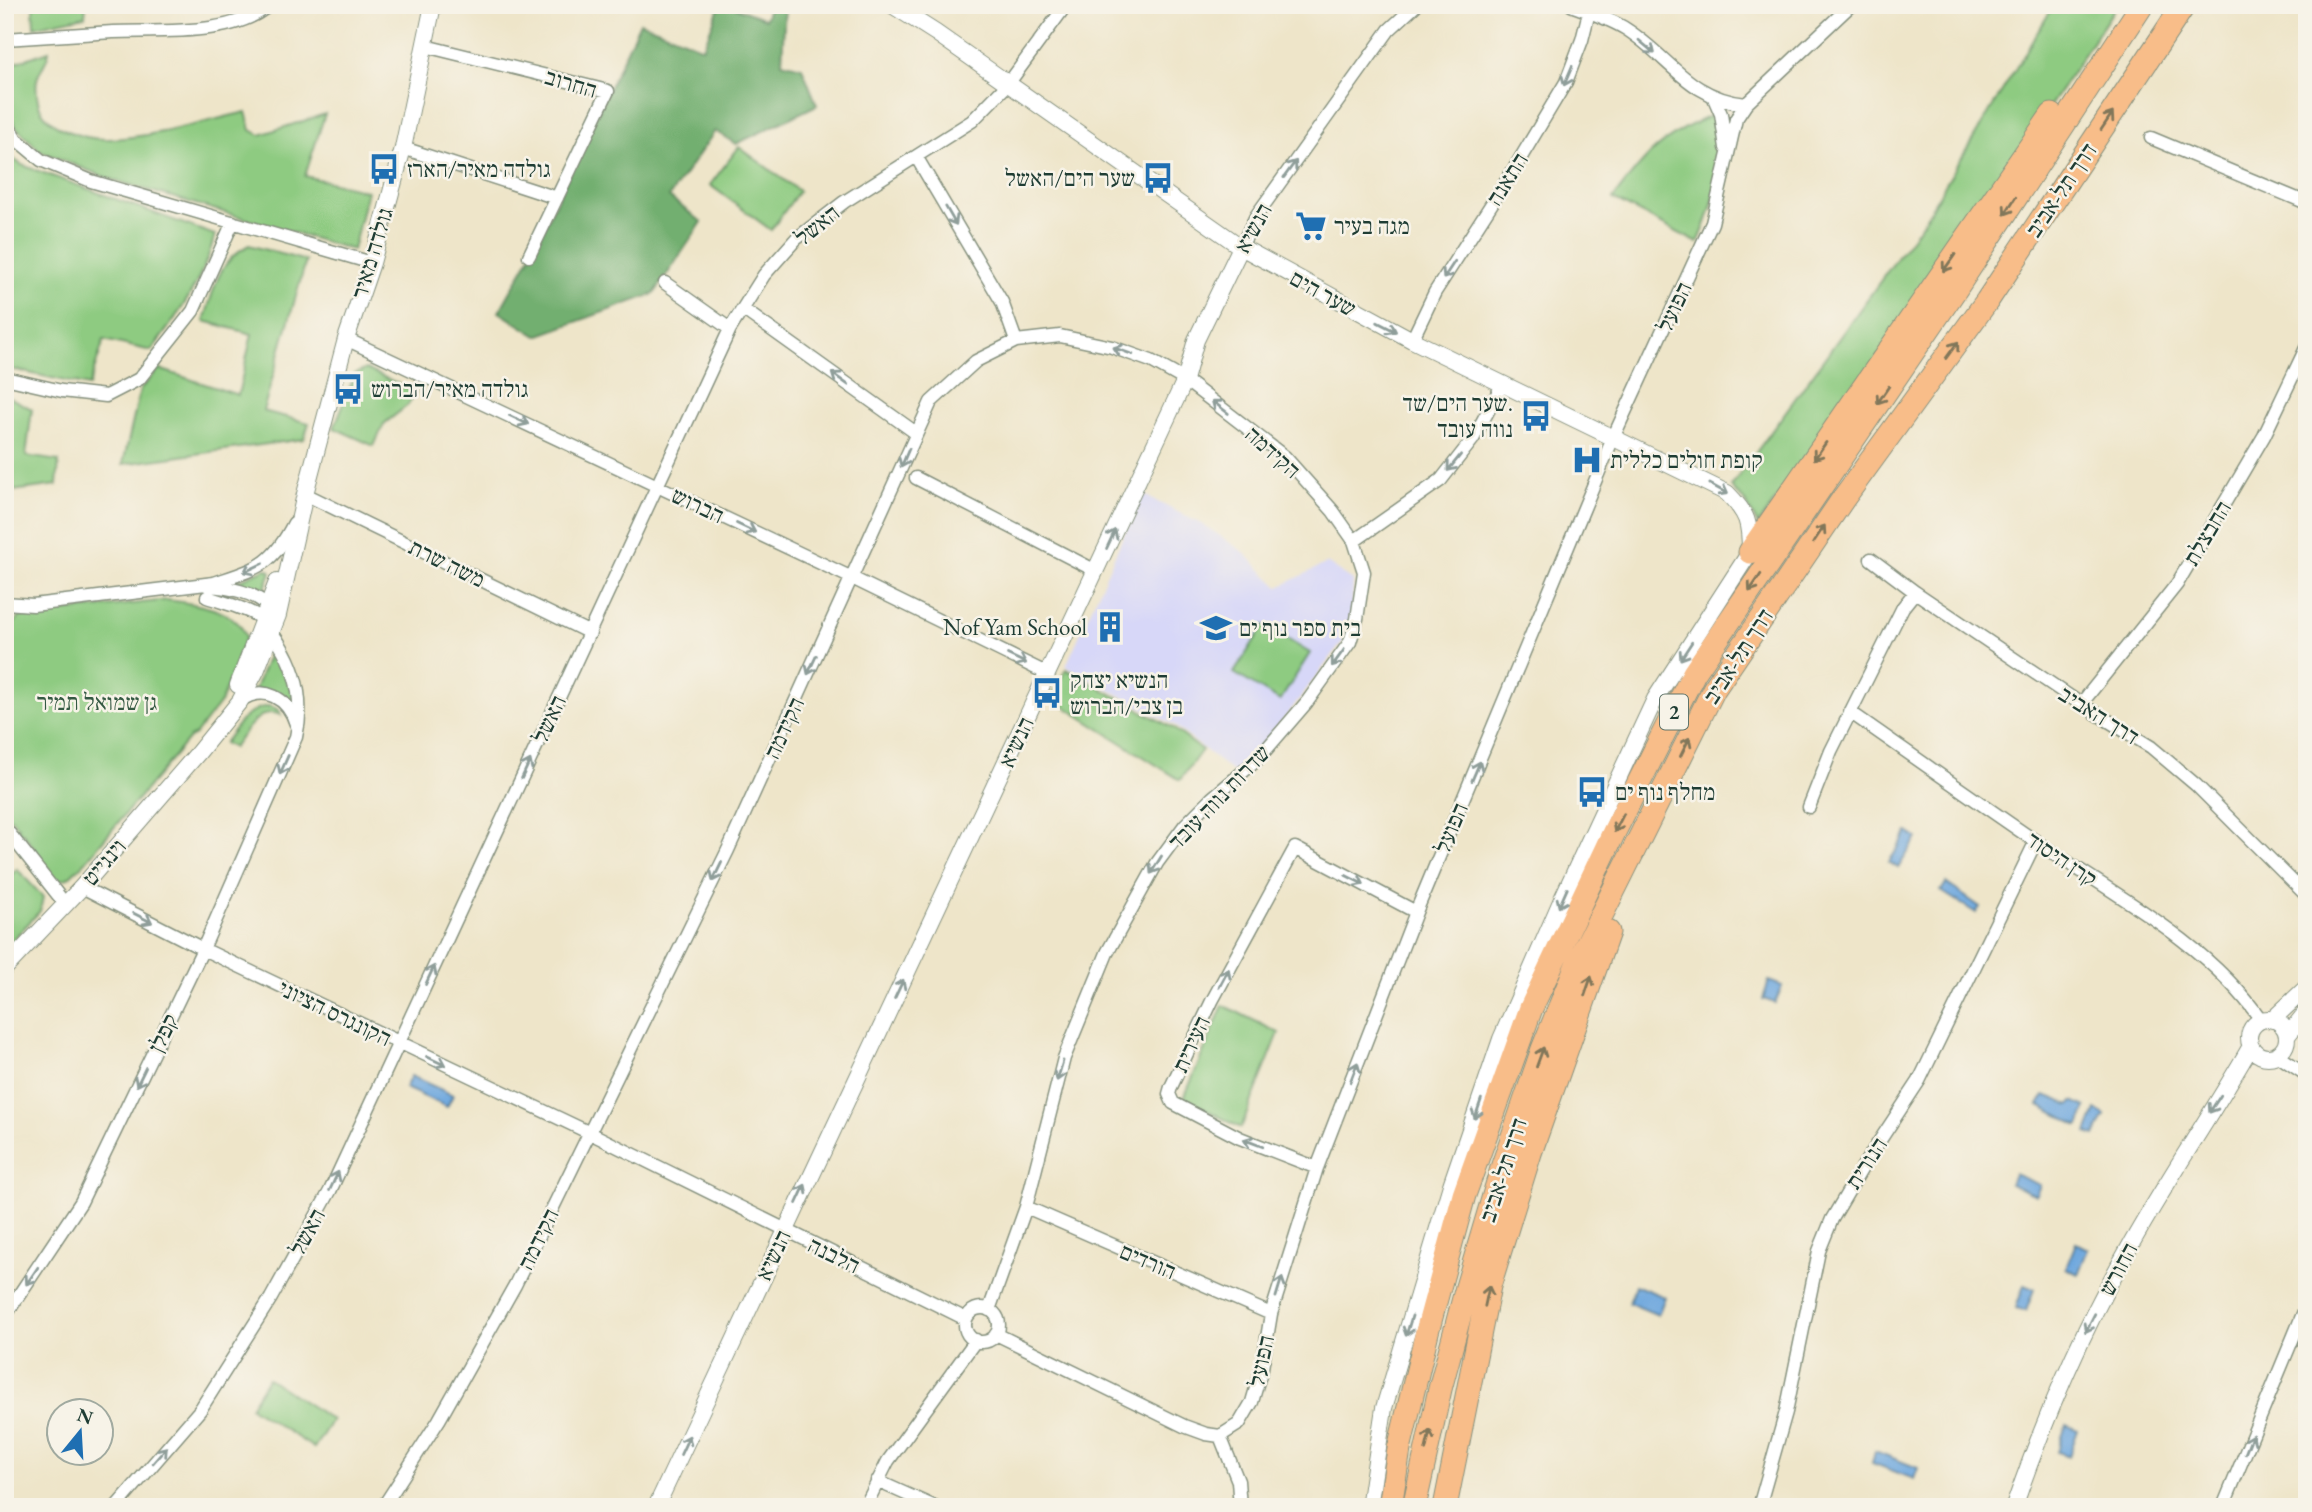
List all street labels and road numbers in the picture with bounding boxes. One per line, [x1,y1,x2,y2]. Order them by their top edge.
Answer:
street label: החרוב [541,61,601,105]
street label: דרך תל-אביב [2018,137,2104,243]
street label: התאנה [1479,147,1535,211]
street label: האשל [788,198,846,252]
street label: הנשיא [1227,198,1279,258]
street label: גולדה מאיר [344,204,400,302]
street label: שער הים [1284,263,1362,323]
street label: הפועל [1649,277,1699,337]
street label: הקידמה [1239,419,1307,485]
street label: הברוש [667,480,729,530]
street label: החבצלת [2176,495,2238,571]
street label: משה שרת [404,532,490,594]
street label: דרך תל-אביב [1696,603,1780,709]
street label: דרך האביב [2053,679,2145,751]
street label: האשל [525,690,573,748]
street label: הקידמה [757,692,811,764]
road number: 2 [1660,694,1688,730]
street label: הנשיא [991,712,1041,772]
street label: שדרות נווה עובד [1161,738,1277,856]
street label: הפועל [1427,798,1475,858]
street label: קרן היסוד [2021,824,2103,894]
street label: וינגייט [75,832,133,892]
street label: הקונגרס הציוני [274,973,396,1053]
street label: קפלן [141,1009,185,1057]
street label: העירית [1165,1011,1217,1077]
street label: דרך תל-אביב [1472,1114,1534,1226]
street label: הנורית [1838,1131,1894,1195]
street label: האשל [282,1203,332,1261]
street label: הקידמה [510,1203,566,1275]
street label: הנשיא [748,1225,798,1285]
street label: הלבנה [803,1230,865,1280]
street label: הורדים [1115,1236,1181,1286]
street label: החורש [2092,1237,2144,1301]
street label: הפועל [1241,1332,1281,1390]

